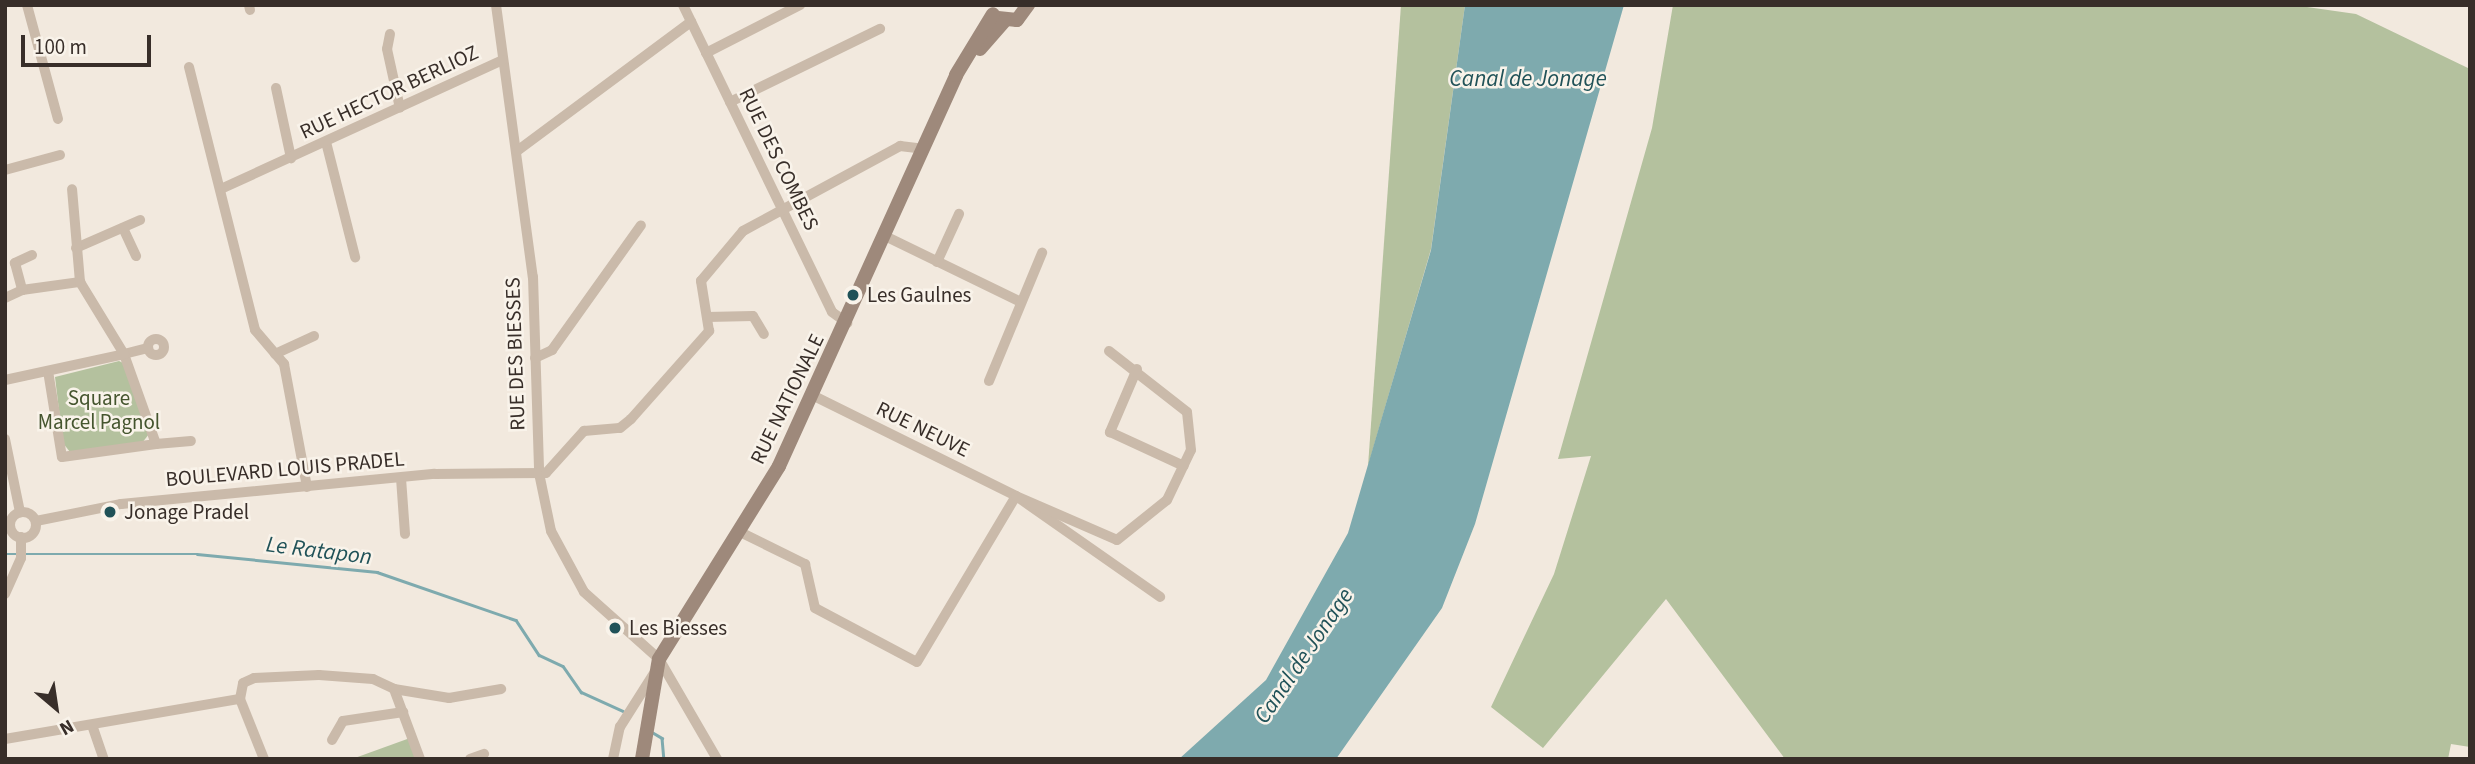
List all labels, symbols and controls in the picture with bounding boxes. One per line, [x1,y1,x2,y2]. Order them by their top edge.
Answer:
scale bar [24,21,154,65]
text: 100 m [34,32,87,62]
street label: RUE HECTOR BERLIOZ [296,40,482,144]
water label: Canal de Jonage [1449,65,1607,93]
street label: RUE DES COMBES [734,84,824,234]
street label: RUE DES BIESSES [500,277,530,431]
place label: Les Gaulnes [867,282,971,308]
marker: Les Gaulnes [845,287,861,303]
street label: RUE NATIONALE [745,330,829,468]
park label: Square Marcel Pagnol [38,385,160,435]
street label: RUE NEUVE [872,396,974,462]
street label: BOULEVARD LOUIS PRADEL [165,446,405,492]
place label: Jonage Pradel [124,499,249,525]
marker: Jonage Pradel [102,504,118,520]
water label: Le Ratapon [264,531,374,571]
water label: Canal de Jonage [1249,583,1359,729]
place label: Les Biesses [629,615,727,641]
marker: Les Biesses [607,620,623,636]
north arrow [21,673,91,743]
text: N [54,712,79,742]

